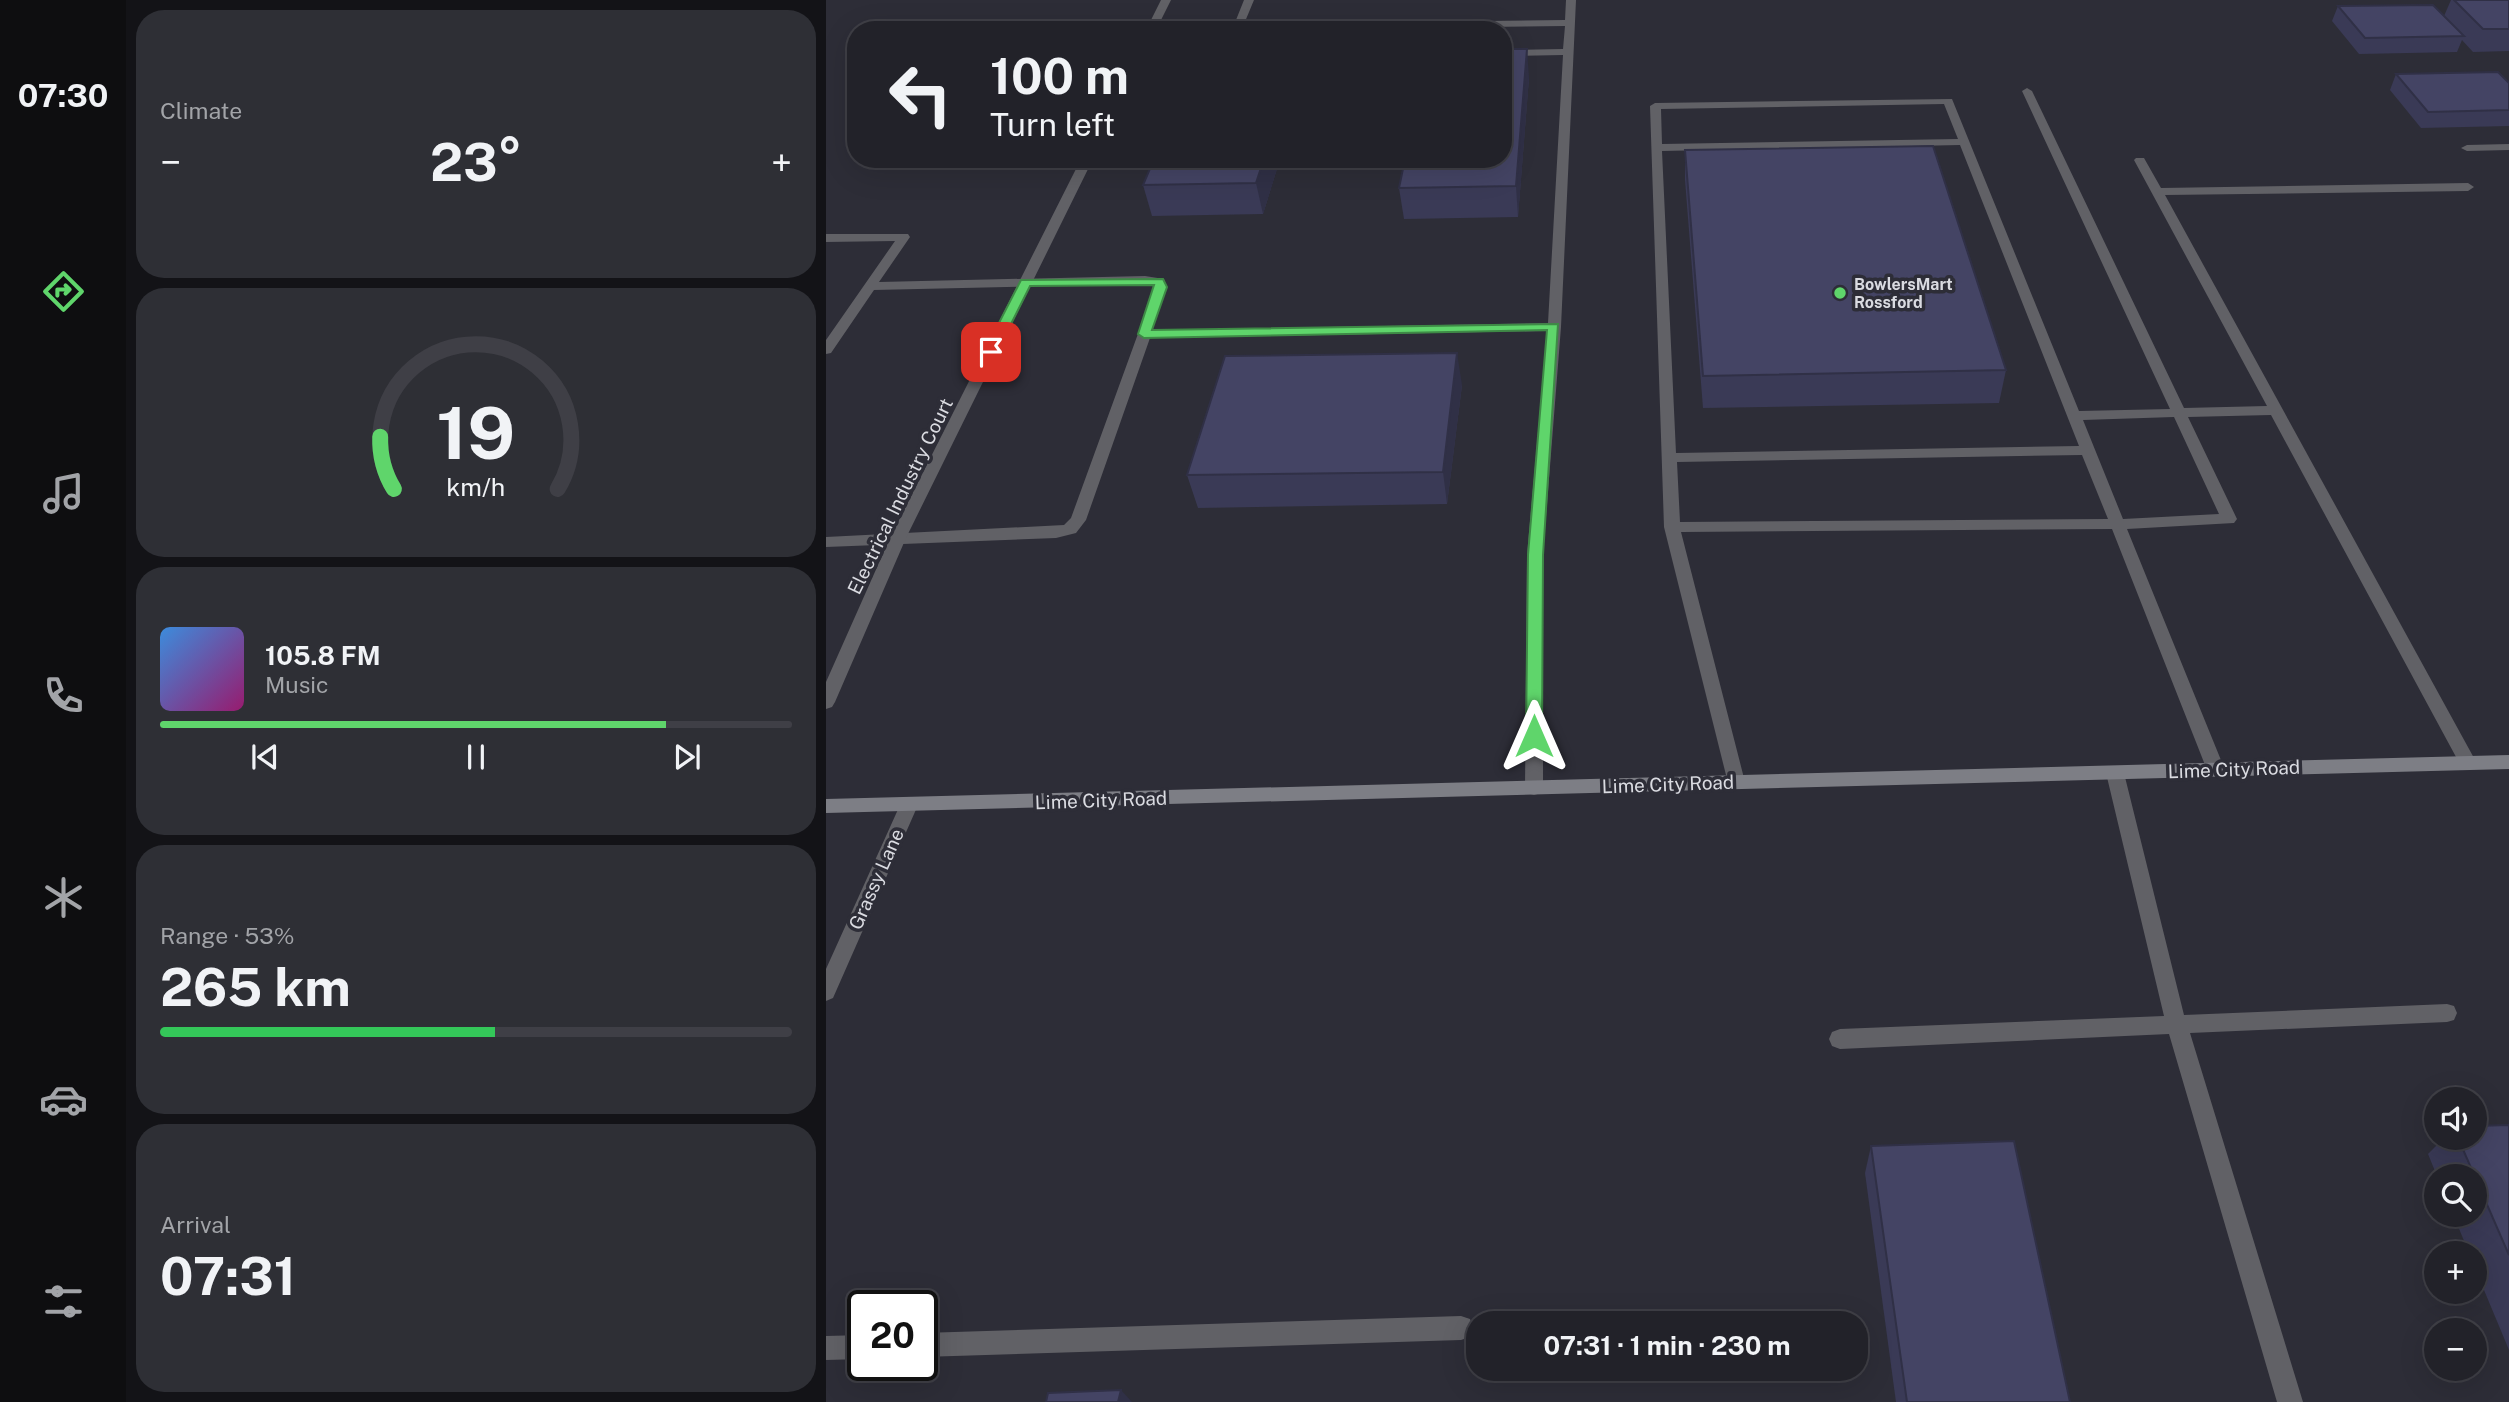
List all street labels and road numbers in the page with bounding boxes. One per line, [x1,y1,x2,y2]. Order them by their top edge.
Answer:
street label: Electrical Industry Court [843,394,957,598]
street label: Lime City Road [2167,756,2301,782]
street label: Lime City Road [1601,771,1735,797]
street label: Lime City Road [1034,787,1168,813]
street label: Grassy Lane [844,825,908,933]

